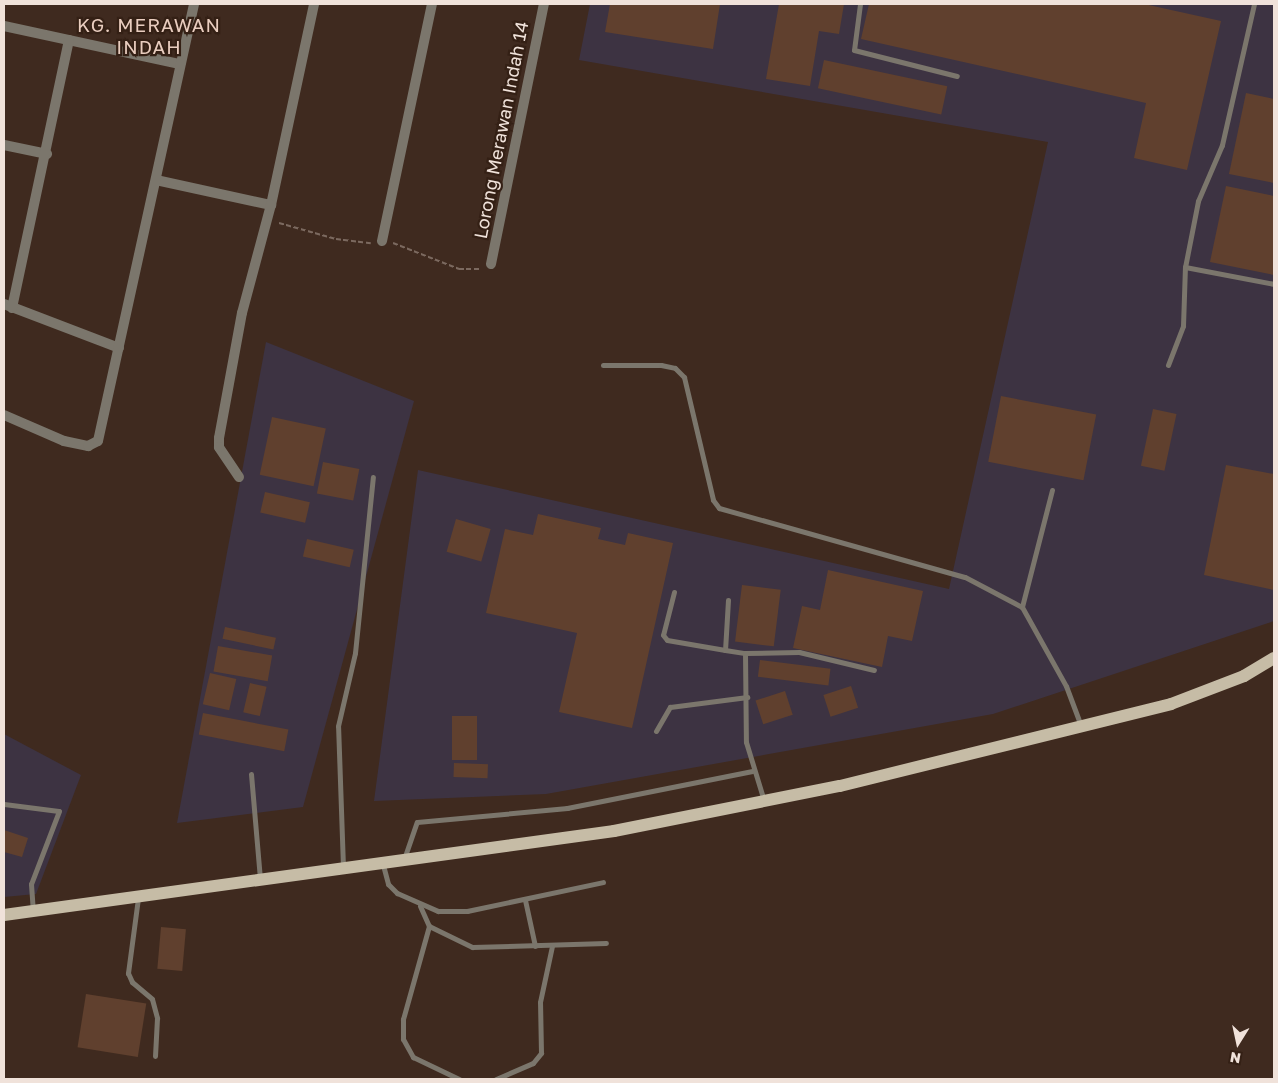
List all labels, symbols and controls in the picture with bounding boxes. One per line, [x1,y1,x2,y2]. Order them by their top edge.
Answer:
district label: KG. MERAWAN INDAH [76,14,222,58]
street label: Lorong Merawan Indah 14 [469,19,533,241]
north arrow [1213,1018,1263,1068]
text: N [1229,1049,1242,1068]

